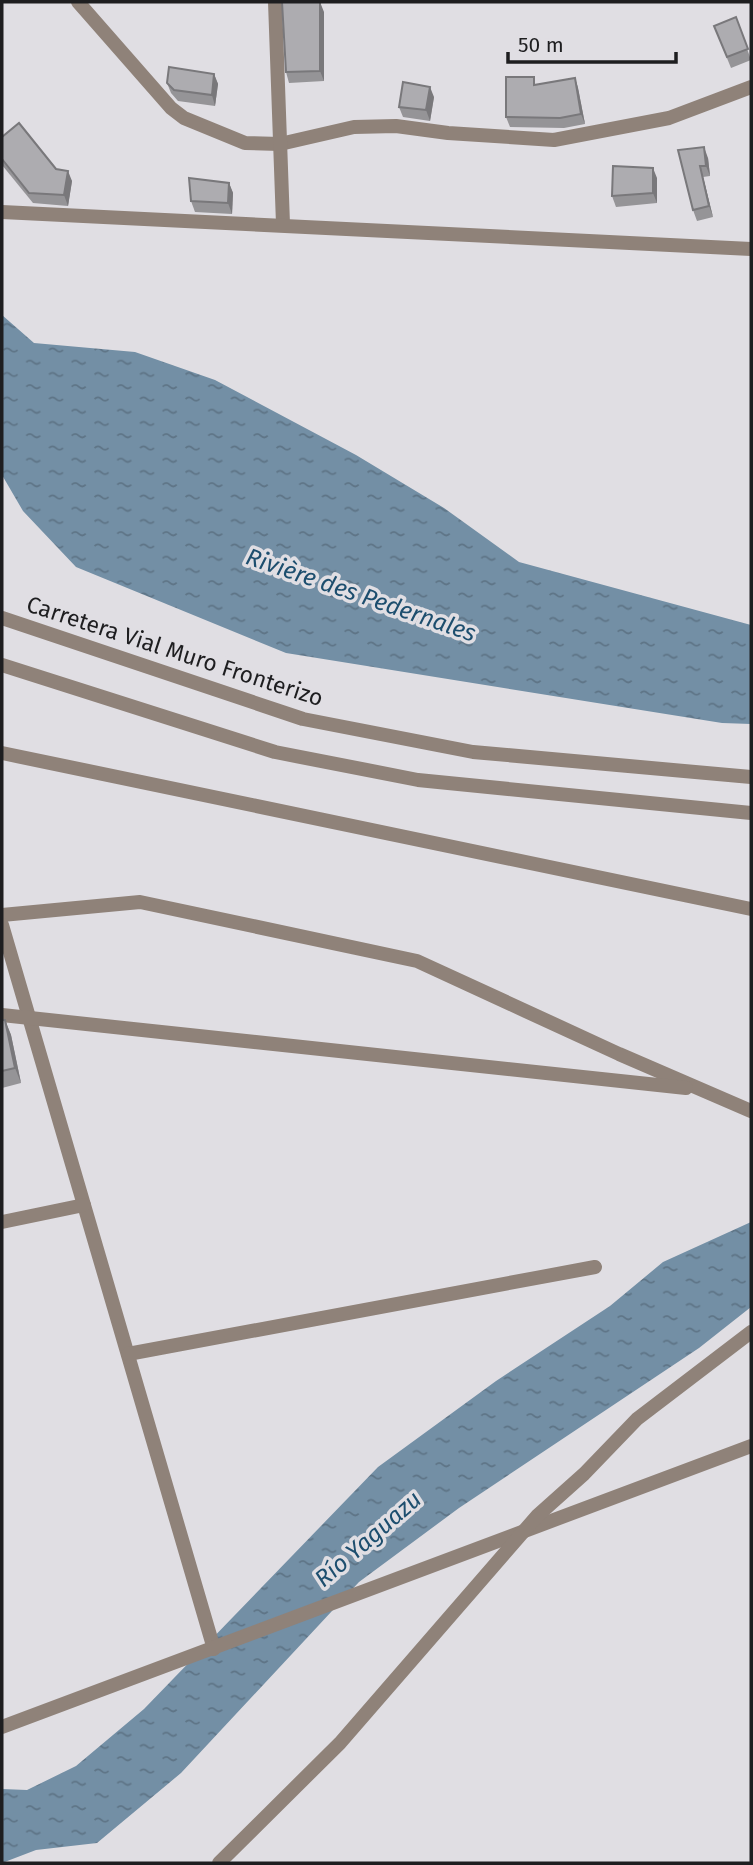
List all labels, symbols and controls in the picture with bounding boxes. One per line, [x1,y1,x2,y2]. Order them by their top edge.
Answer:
scale bar [508,21,676,65]
text: 50 m [518,32,564,58]
water label: Rivière des Pedernales [242,542,480,648]
street label: Carretera Vial Muro Fronterizo [23,590,327,712]
water label: Río Yaguazu [309,1485,427,1593]

